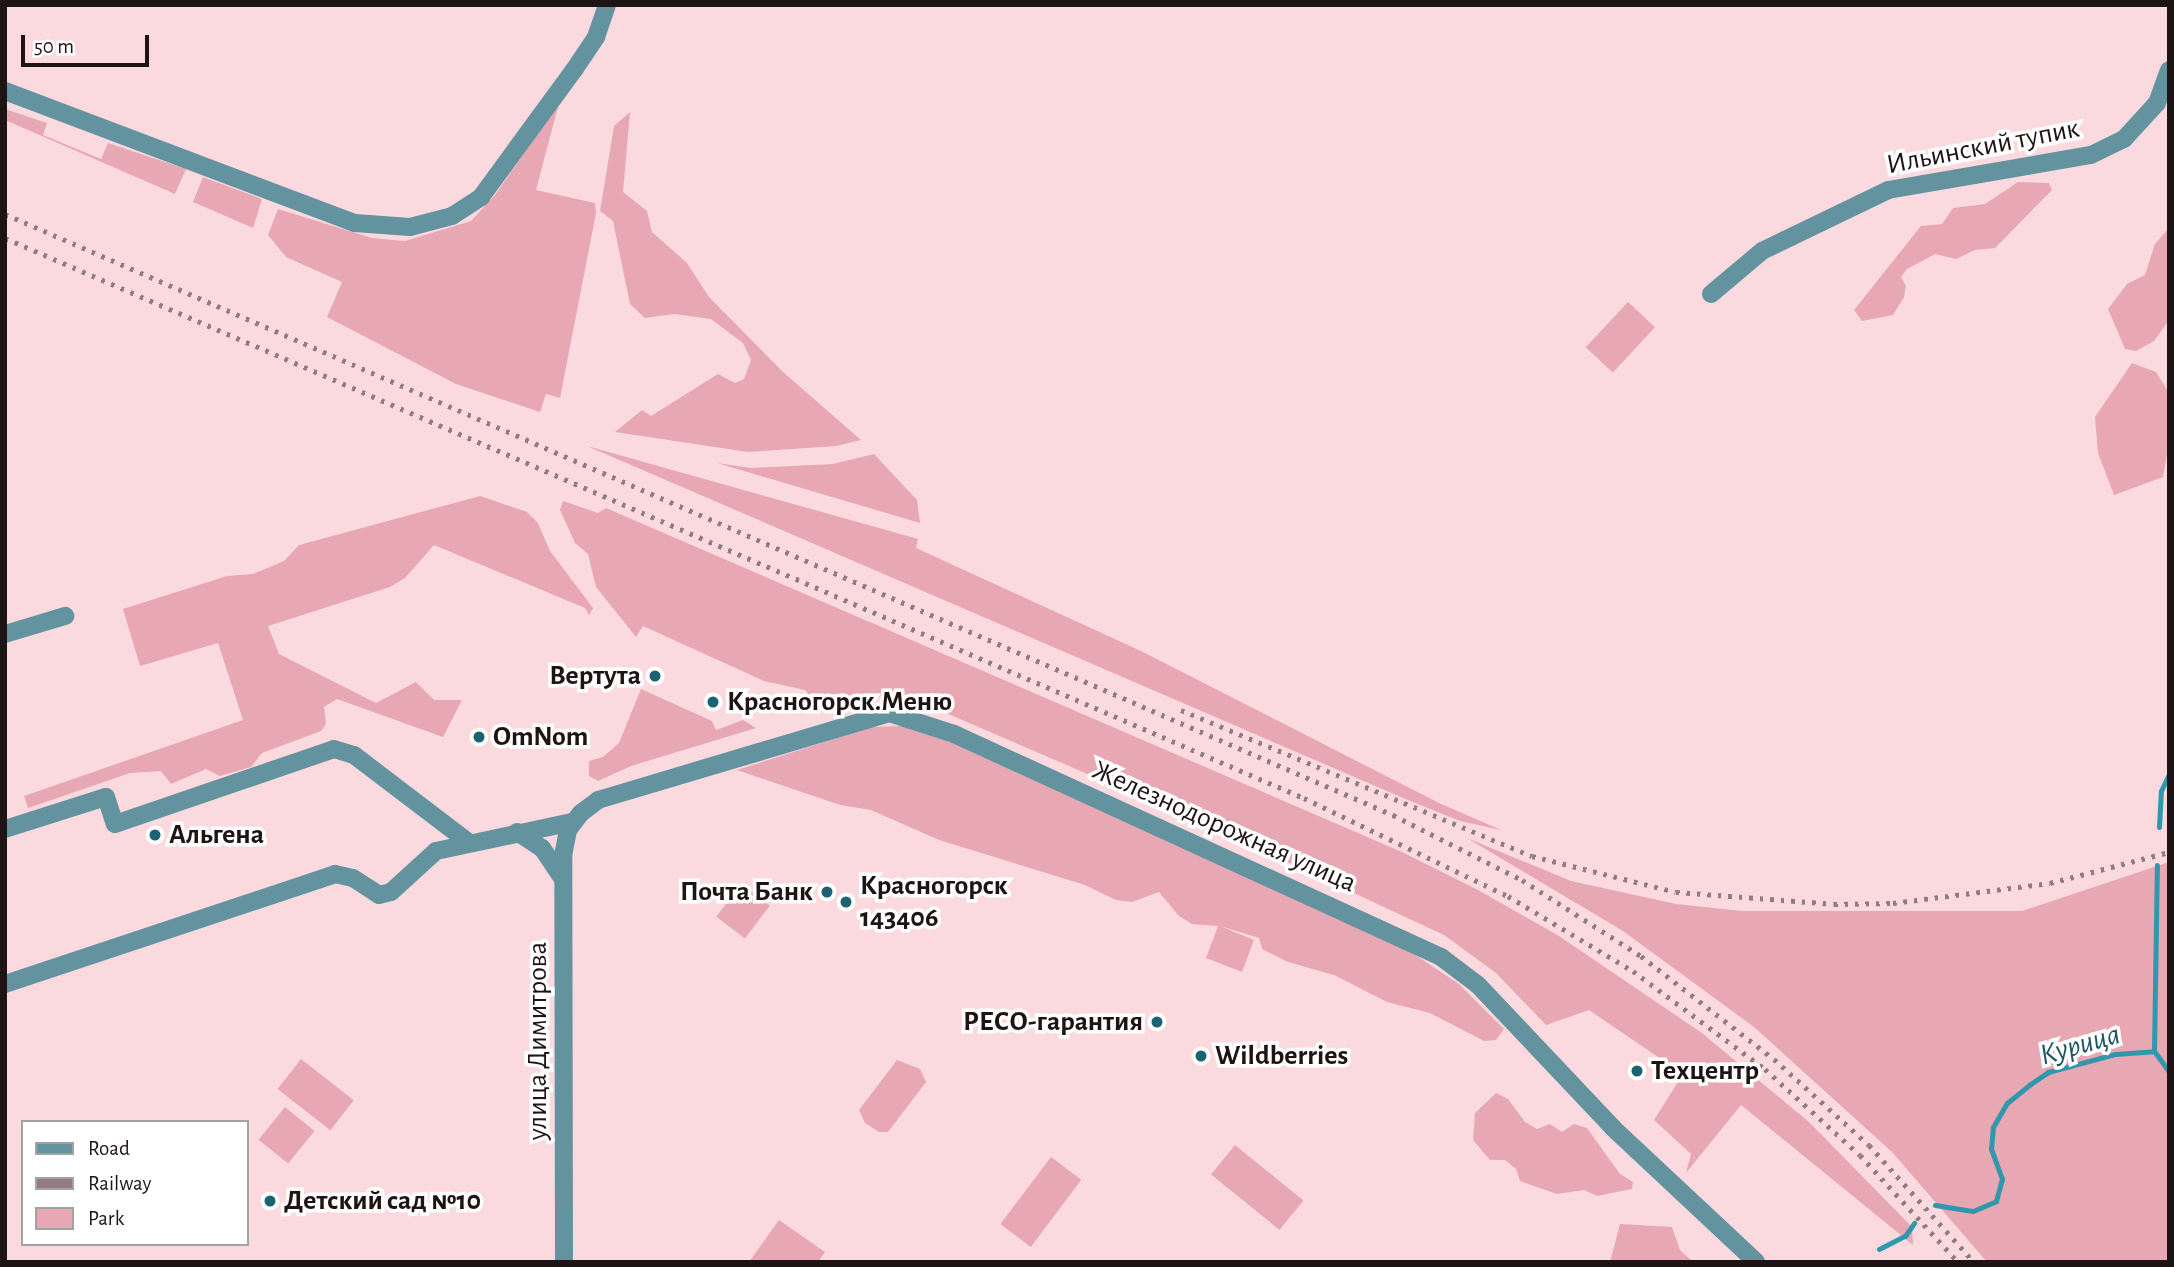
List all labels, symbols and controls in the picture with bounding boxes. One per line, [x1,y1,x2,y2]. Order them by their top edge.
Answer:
scale bar [24,21,152,65]
text: 50 m [34,36,74,57]
street label: Ильинский тупик [1884,112,2082,182]
place label: Вертута [549,659,641,693]
marker: Вертута [647,668,663,684]
place label: Красногорск.Меню [727,685,952,719]
marker: Красногорск.Меню [705,694,721,710]
place label: OmNom [493,720,588,754]
marker: OmNom [471,729,487,745]
street label: Железнодорожная улица [1087,754,1361,900]
place label: Альгена [169,818,264,852]
marker: Альгена [147,827,163,843]
place label: Красногорск 143406 [860,869,1008,935]
place label: Почта Банк [680,875,813,909]
marker: Почта Банк [819,884,835,900]
marker: Красногорск 143406 [838,894,854,910]
street label: улица Димитрова [521,942,555,1140]
place label: РЕСО-гарантия [963,1005,1143,1039]
marker: РЕСО-гарантия [1149,1014,1165,1030]
water label: Курица [2036,1016,2124,1074]
place label: Wildberries [1215,1039,1348,1073]
marker: Wildberries [1193,1048,1209,1064]
place label: Техцентр [1651,1054,1759,1088]
marker: Техцентр [1629,1063,1645,1079]
legend [21,1120,248,1246]
text: Road [88,1138,130,1159]
text: Railway [88,1173,151,1194]
place label: Детский сад №10 [284,1184,481,1218]
marker: Детский сад №10 [262,1193,278,1209]
text: Park [88,1208,124,1229]

